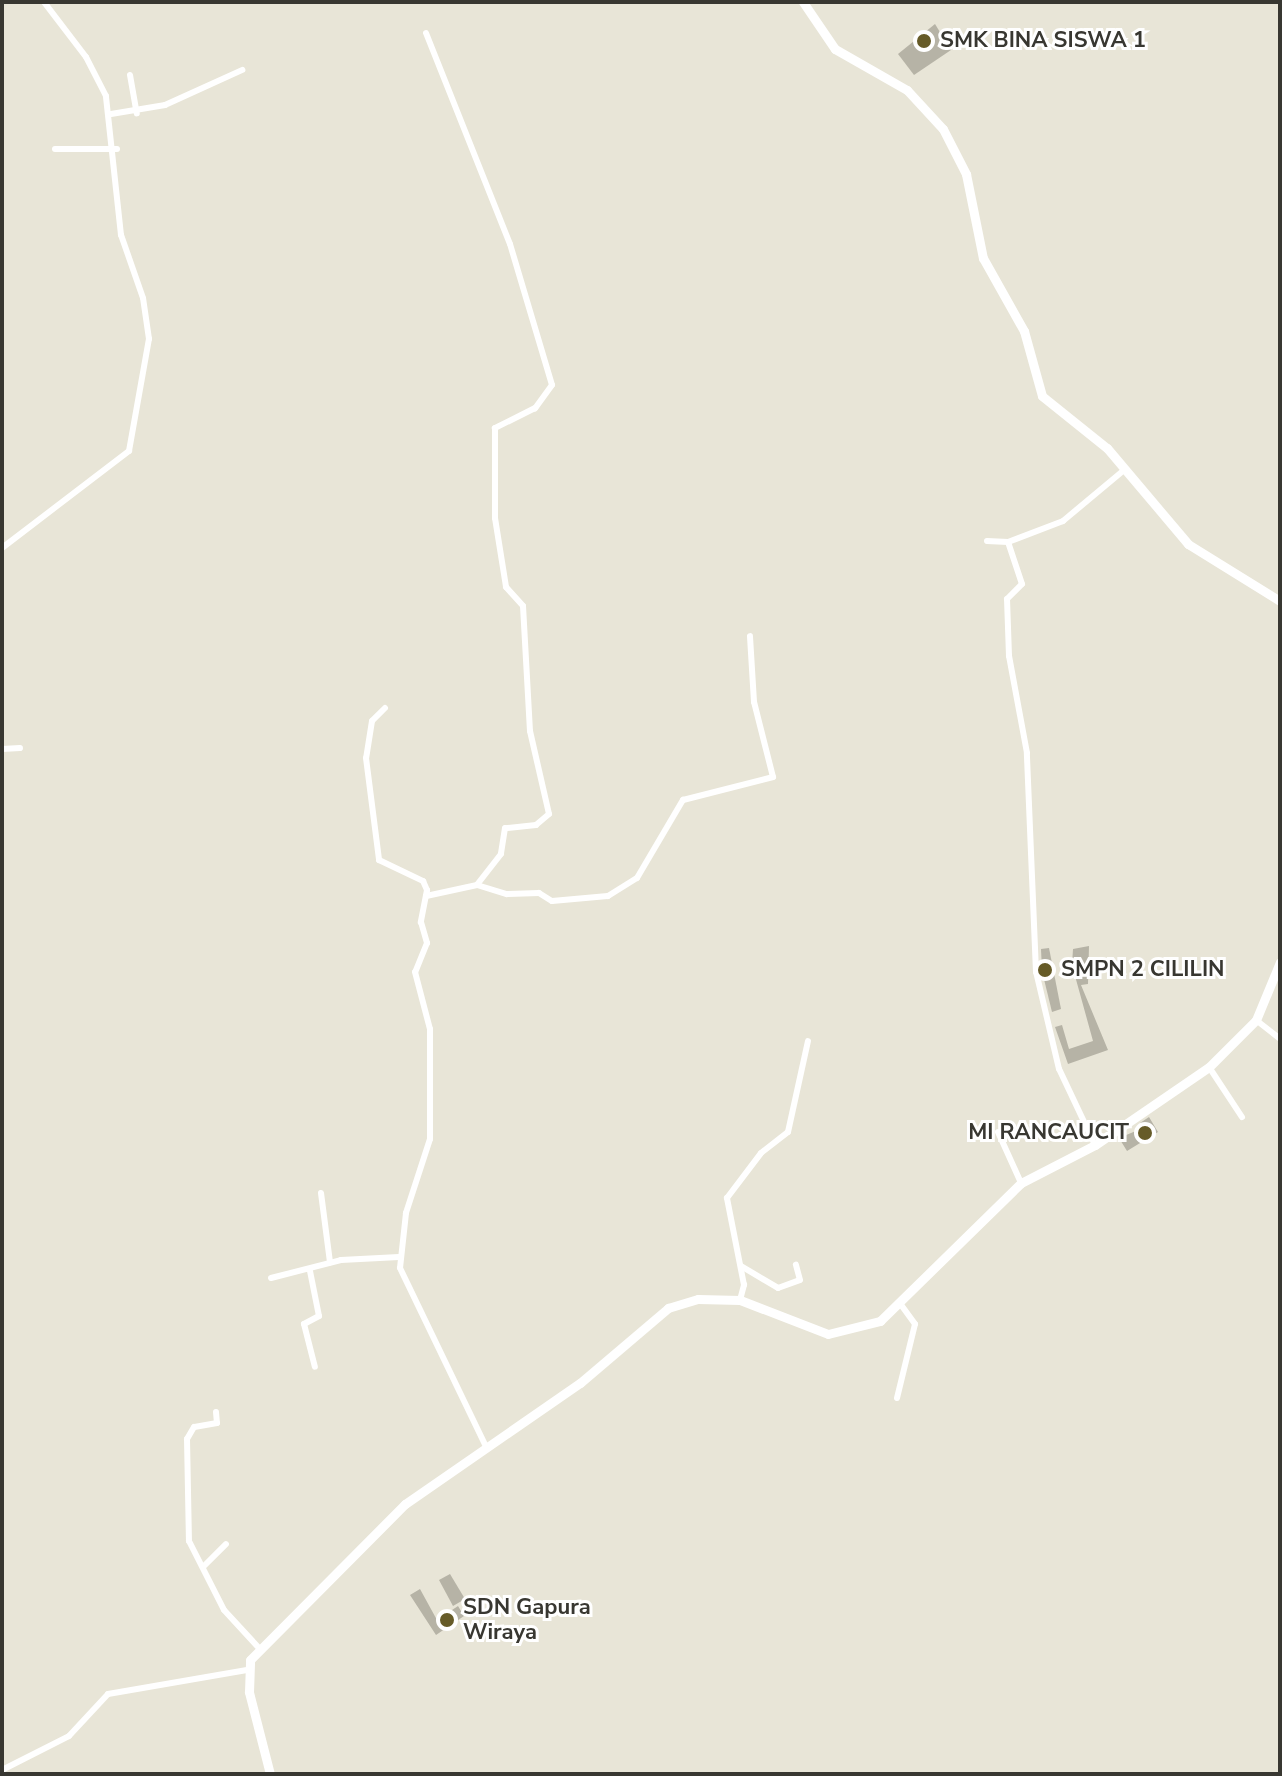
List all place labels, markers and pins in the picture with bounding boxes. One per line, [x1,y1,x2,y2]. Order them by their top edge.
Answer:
place label: SMK BINA SISWA 1 [940,28,1146,54]
marker: SMK BINA SISWA 1 [915,32,933,50]
place label: SMPN 2 CILILIN [1061,957,1225,983]
marker: SMPN 2 CILILIN [1036,961,1054,979]
place label: MI RANCAUCIT [968,1120,1129,1146]
marker: MI RANCAUCIT [1136,1124,1154,1142]
place label: SDN Gapura Wiraya [463,1594,591,1646]
marker: SDN Gapura Wiraya [438,1611,456,1629]

